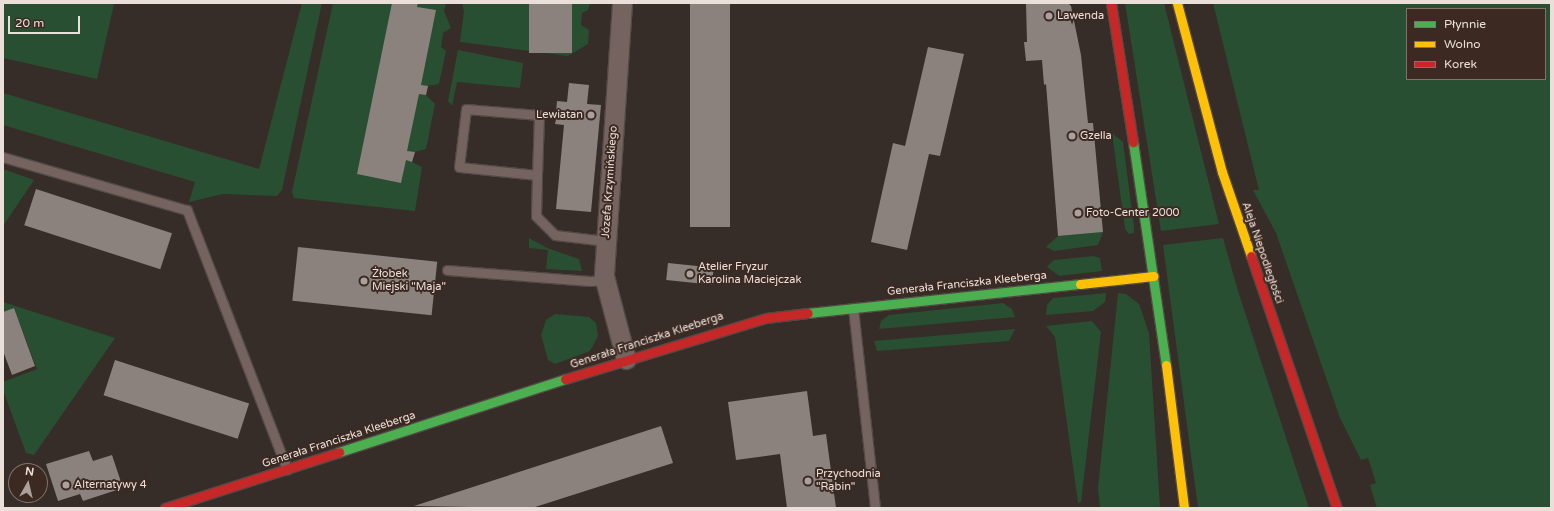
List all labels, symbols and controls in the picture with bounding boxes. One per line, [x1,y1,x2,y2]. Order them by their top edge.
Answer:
scale bar [10,8,82,34]
legend [1406,8,1546,80]
place label: Lawenda [1057,9,1104,23]
marker: Lawenda [1044,11,1054,21]
text: 20 m [15,16,44,30]
text: Płynnie [1444,17,1486,31]
text: Wolno [1444,37,1480,51]
text: Korek [1444,57,1477,71]
place label: Lewiatan [536,108,583,122]
marker: Lewiatan [586,110,596,120]
street label: Józefa Krzymińskiego [599,125,621,239]
place label: Gzella [1080,129,1112,143]
marker: Gzella [1067,131,1077,141]
street label: Aleja Niepodległości [1238,200,1286,306]
place label: Foto-Center 2000 [1086,206,1180,220]
marker: Foto-Center 2000 [1073,208,1083,218]
place label: Atelier Fryzur Karolina Maciejczak [698,261,801,287]
place label: Żłobek Miejski "Maja" [372,268,446,294]
marker: Atelier Fryzur Karolina Maciejczak [685,269,695,279]
street label: Generała Franciszka Kleeberga [887,269,1047,299]
marker: Żłobek Miejski "Maja" [359,276,369,286]
street label: Generała Franciszka Kleeberga [569,310,725,372]
street label: Generała Franciszka Kleeberga [261,409,417,471]
north arrow [8,463,48,503]
text: N [24,465,35,479]
place label: Przychodnia "Rąbin" [816,468,881,494]
marker: Przychodnia "Rąbin" [803,476,813,486]
place label: Alternatywy 4 [74,478,147,492]
marker: Alternatywy 4 [61,480,71,490]

